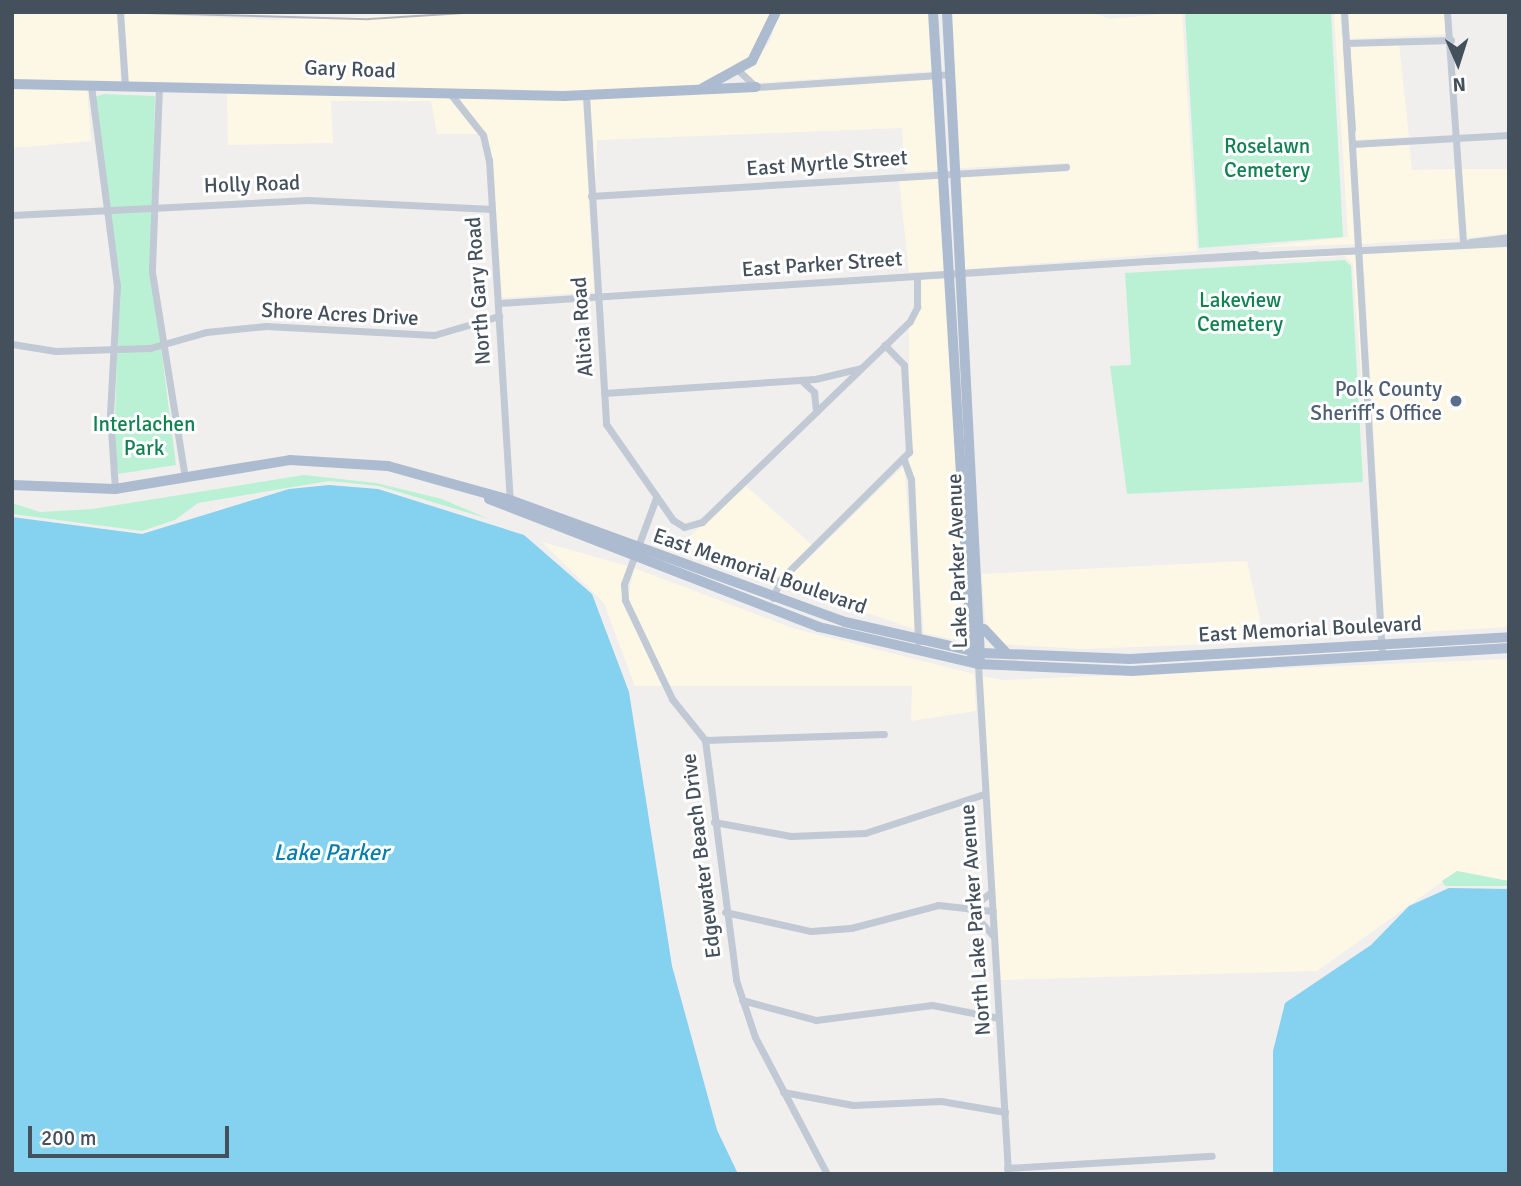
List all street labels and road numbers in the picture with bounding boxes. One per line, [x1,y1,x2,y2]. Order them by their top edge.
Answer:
street label: Gary Road [304,55,396,83]
street label: East Myrtle Street [746,145,908,181]
street label: Holly Road [203,170,301,198]
street label: North Gary Road [460,216,496,366]
street label: East Parker Street [741,246,903,282]
street label: Alicia Road [566,276,598,378]
street label: Shore Acres Drive [261,297,419,331]
street label: Lake Parker Avenue [941,473,973,649]
street label: East Memorial Boulevard [650,523,870,619]
street label: East Memorial Boulevard [1197,611,1423,647]
street label: Edgewater Beach Drive [676,752,726,960]
street label: North Lake Parker Avenue [954,803,996,1037]

